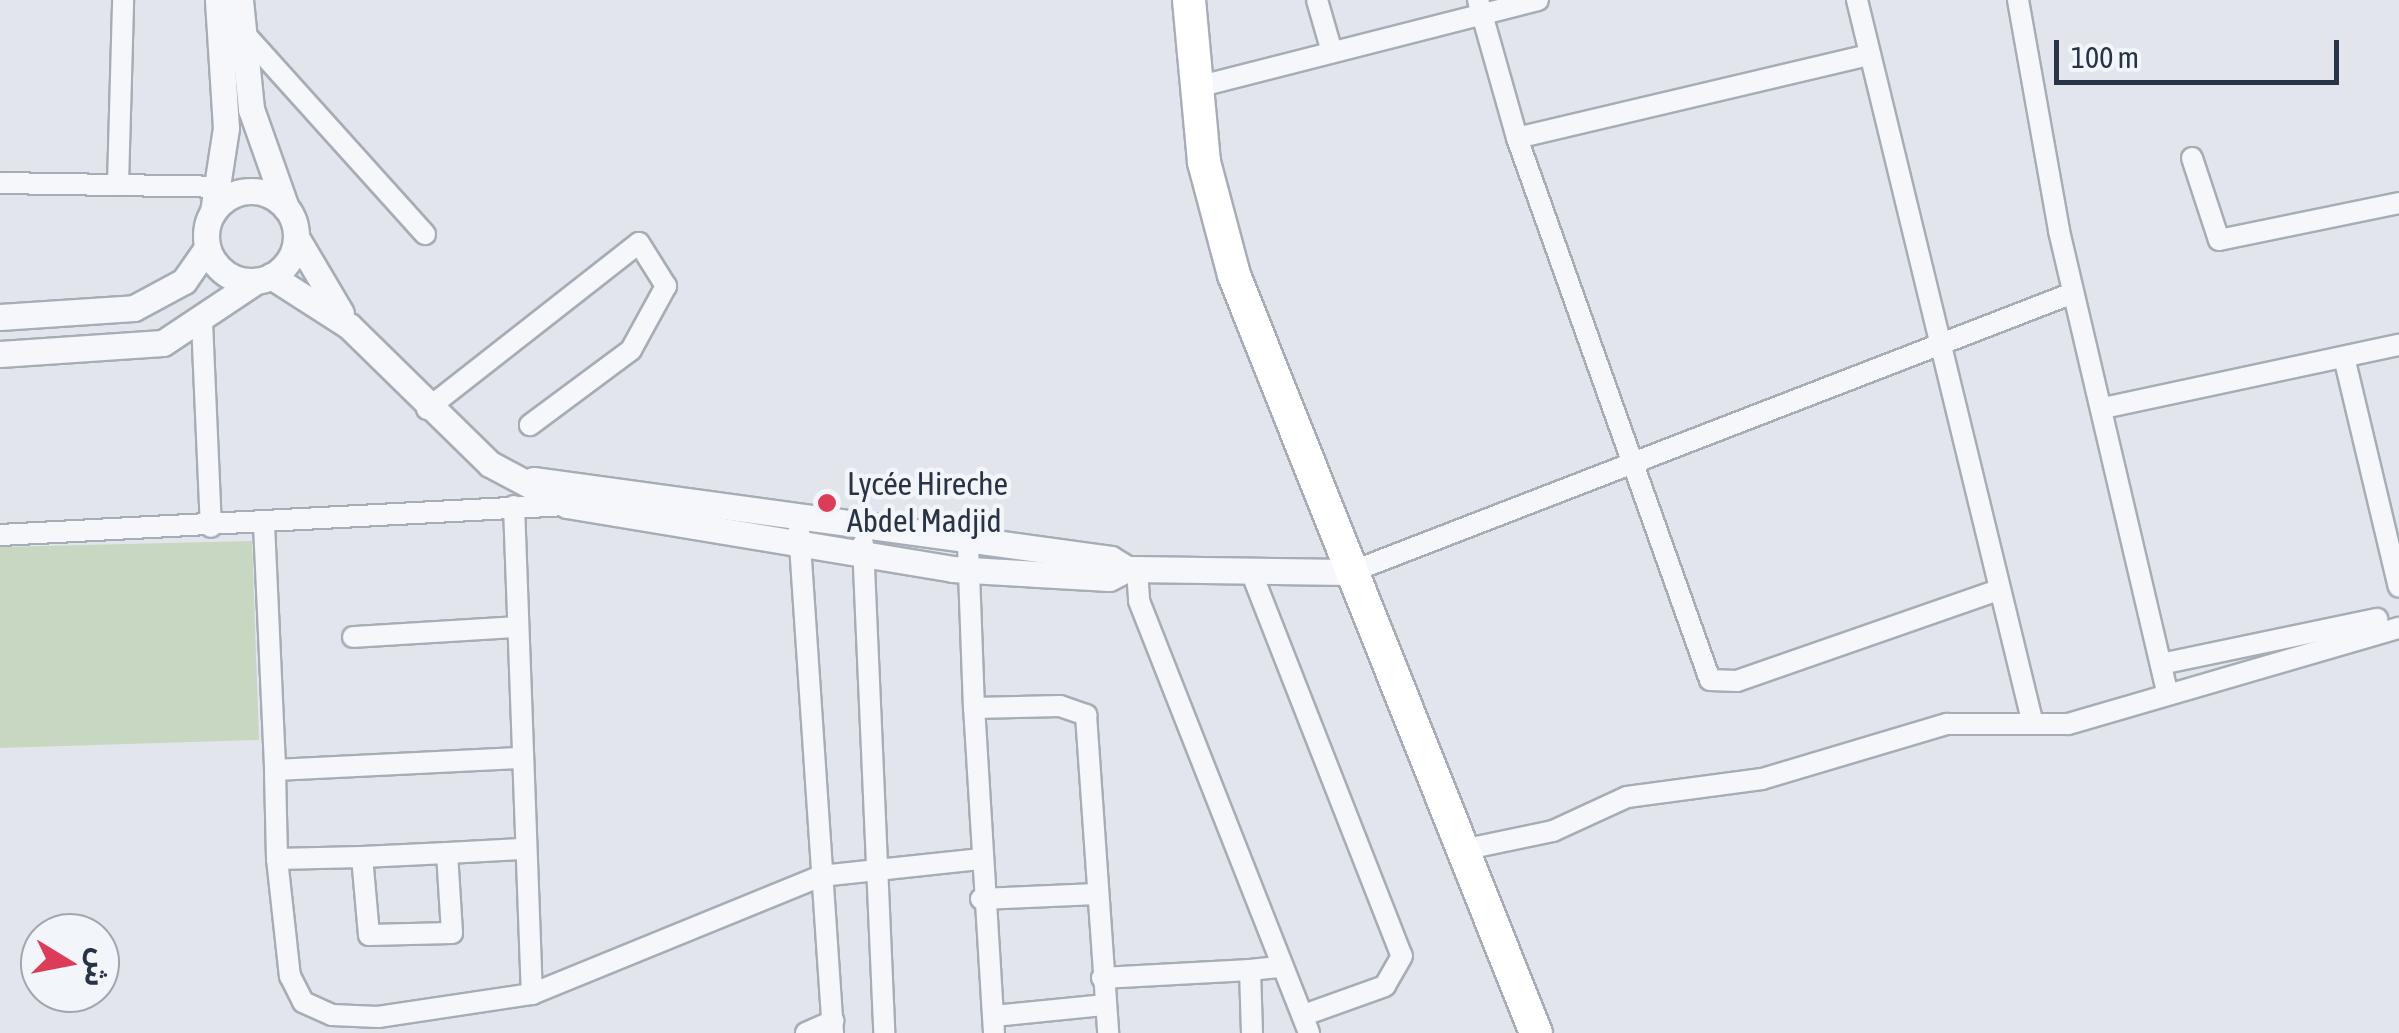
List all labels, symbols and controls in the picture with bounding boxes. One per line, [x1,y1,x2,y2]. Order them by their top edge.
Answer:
scale bar [2059,20,2344,82]
text: 100 m [2071,40,2139,74]
place label: Lycée Hireche Abdel Madjid [847,466,1008,541]
marker: Lycée Hireche Abdel Madjid [816,492,838,514]
north arrow [20,913,120,1013]
text: ش [78,946,117,990]

